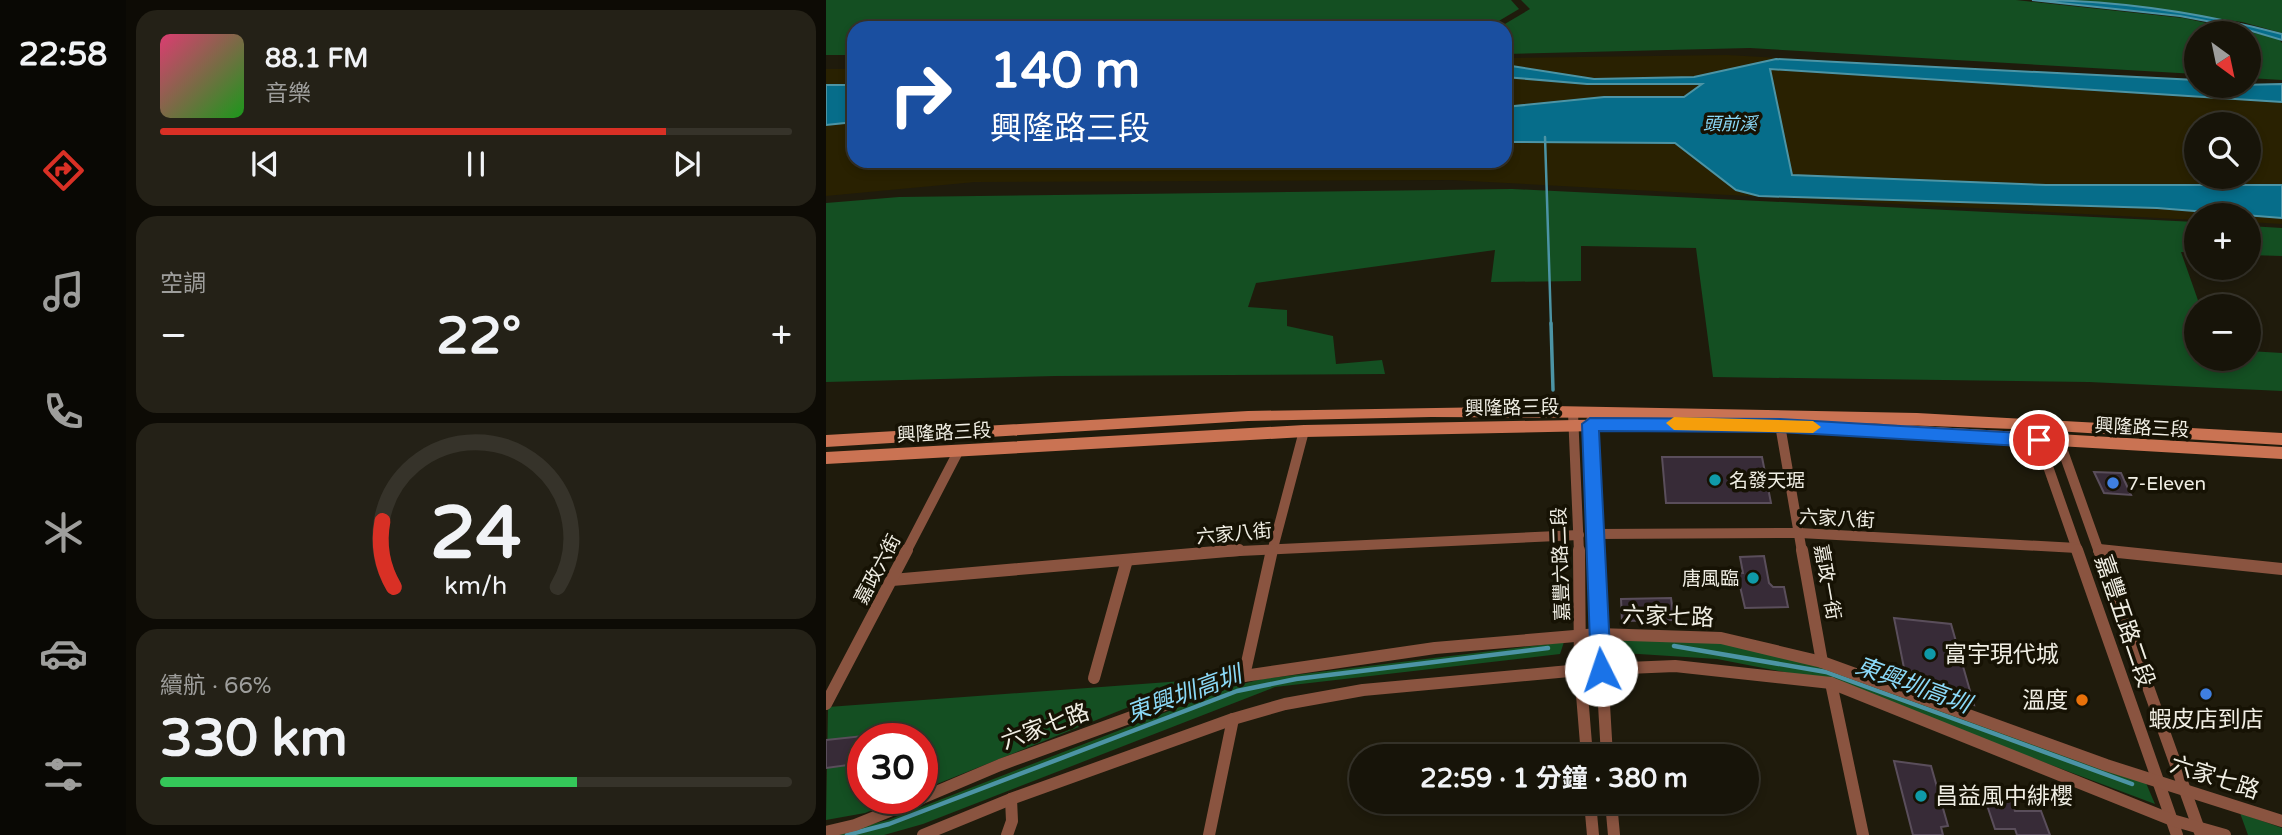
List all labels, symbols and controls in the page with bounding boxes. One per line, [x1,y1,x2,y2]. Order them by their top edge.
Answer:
north arrow [2184,21,2261,98]
map controls [2184,21,2261,371]
text: 22:58 [19,36,107,74]
text: 140 m [990,42,1140,101]
text: 88.1 FM [265,43,368,74]
icon: right [875,49,966,140]
text: 音樂 [265,80,311,108]
text: 興隆路三段 [990,110,1150,148]
button: search [2184,112,2261,189]
water label: 頭前溪 [1703,113,1760,135]
icon: previous [246,145,284,183]
icon: pause [457,145,495,183]
icon: next [668,145,706,183]
icon: directions [39,146,88,195]
button: + [2184,203,2261,280]
icon: music [39,267,88,316]
text: 空調 [160,270,206,298]
button: − [2184,294,2261,371]
text: 22° [436,305,521,368]
text: − [160,313,187,359]
text: + [771,313,792,359]
icon: phone [39,387,88,436]
street label: 興隆路三段 [1464,396,1560,420]
pin [2009,410,2069,470]
street label: 興隆路三段 [2094,415,2190,441]
street label: 興隆路三段 [896,420,992,446]
icon: arrive [2020,421,2058,459]
place label: 名發天琚 [1729,470,1805,492]
marker: 名發天琚 [1707,472,1723,488]
place label: 7-Eleven [2127,473,2206,495]
marker: 7-Eleven [2105,475,2121,491]
text: 24 [430,490,522,578]
street label: 六家八街 [1798,506,1875,532]
street label: 嘉豐六路二段 [1548,507,1574,621]
icon: climate [39,508,88,557]
street label: 六家八街 [1195,520,1273,548]
street label: 嘉政六街 [850,531,905,608]
street label: 嘉政一街 [1810,543,1844,622]
street label: 嘉豐五路二段 [2088,552,2160,691]
place label: 唐風臨 [1682,568,1739,590]
text: km/h [445,570,507,600]
marker: 唐風臨 [1745,570,1761,586]
street label: 六家七路 [1622,601,1714,633]
icon: car [39,629,88,678]
position arrow [1564,633,1638,707]
place label: 富宇現代城 [1944,641,2059,669]
marker: 富宇現代城 [1922,646,1938,662]
water label: 東興圳高圳 [1851,651,1977,721]
water label: 東興圳高圳 [1123,659,1248,729]
text: 續航 · 66% [160,672,272,700]
marker: 蝦皮店到店 [2198,686,2214,702]
place label: 溫度 [2022,687,2068,715]
marker: 溫度 [2074,692,2090,708]
street label: 六家七路 [997,698,1093,756]
place label: 蝦皮店到店 [2149,706,2264,734]
text: 330 km [160,707,348,770]
speed limit sign: 30 [847,723,938,814]
icon: filters [39,750,88,799]
street label: 六家七路 [2167,750,2263,805]
text: 22:59 · 1 分鐘 · 380 m [1420,763,1688,794]
place label: 昌益風中緋櫻 [1935,783,2073,811]
marker: 昌益風中緋櫻 [1913,788,1929,804]

